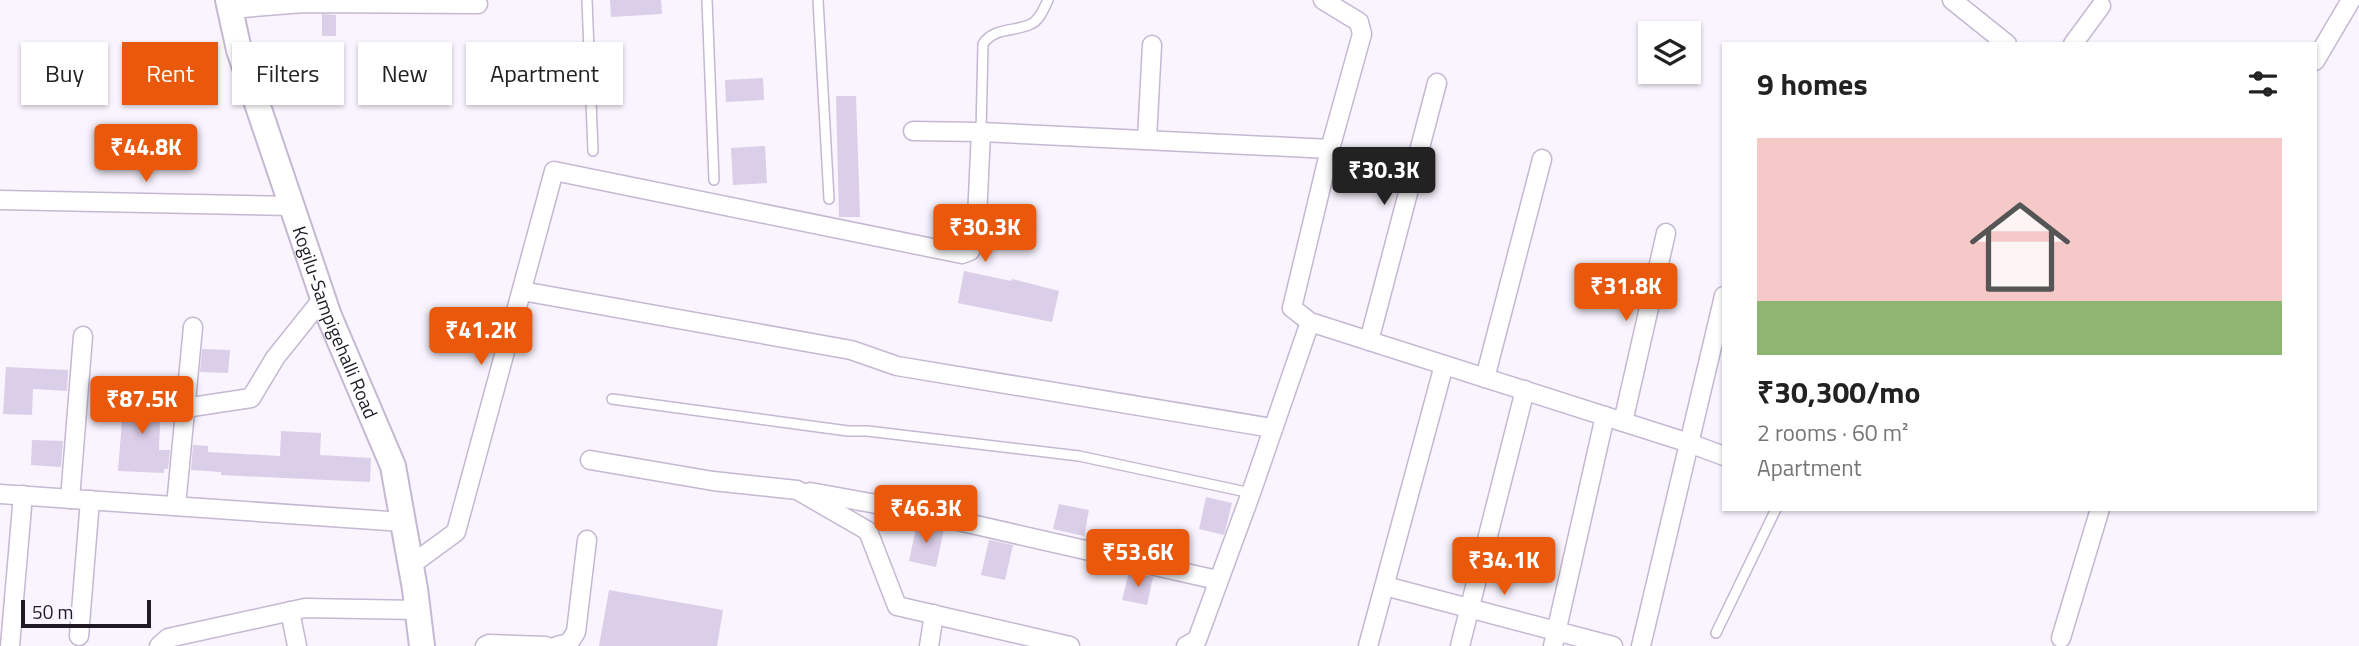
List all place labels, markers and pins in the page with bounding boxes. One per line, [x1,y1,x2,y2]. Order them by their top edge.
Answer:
pin: ₹44.8K [89,124,203,184]
pin: ₹30.3K [1327,148,1441,207]
pin: ₹30.3K [928,204,1042,264]
pin: ₹31.8K [1569,264,1683,323]
pin: ₹41.2K [424,308,538,367]
pin: ₹87.5K [85,376,199,436]
pin: ₹46.3K [869,486,983,545]
pin: ₹53.6K [1081,530,1195,589]
pin: ₹34.1K [1447,538,1561,597]

